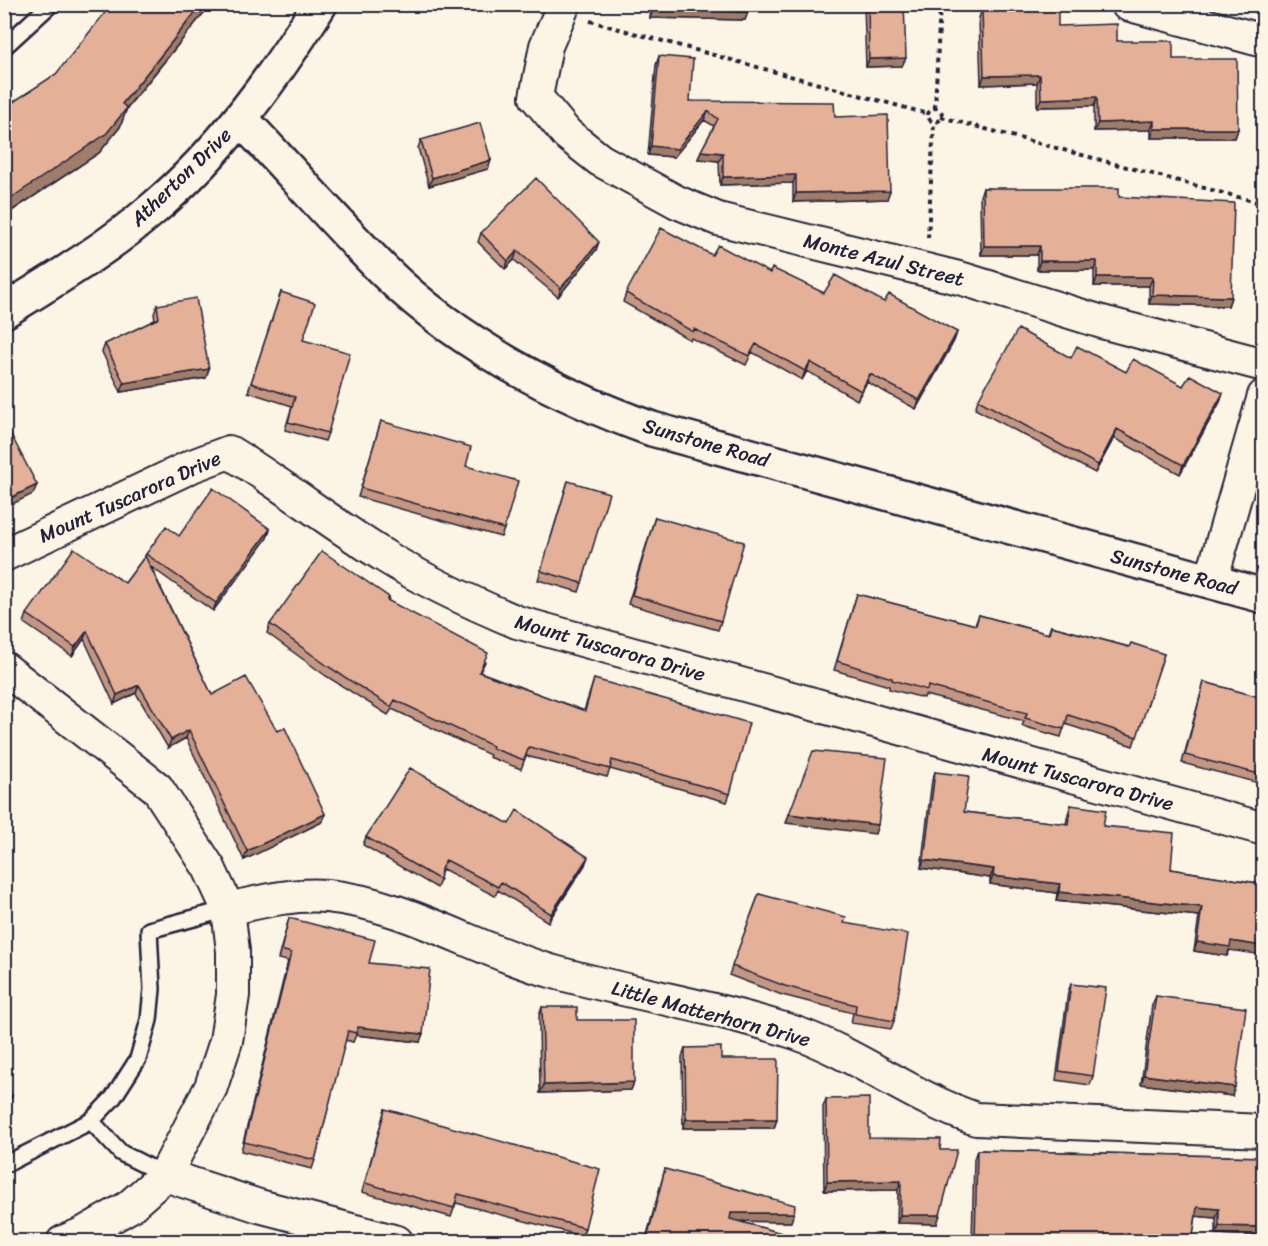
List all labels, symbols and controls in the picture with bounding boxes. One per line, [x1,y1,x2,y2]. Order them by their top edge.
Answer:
street label: Atherton Drive [121,119,240,236]
street label: Monte Azul Street [800,223,968,297]
street label: Sunstone Road [639,408,775,478]
street label: Mount Tuscarora Drive [33,441,227,553]
street label: Sunstone Road [1107,538,1243,606]
street label: Mount Tuscarora Drive [511,604,709,692]
street label: Mount Tuscarora Drive [978,737,1178,821]
street label: Little Matterhorn Drive [608,971,814,1057]

